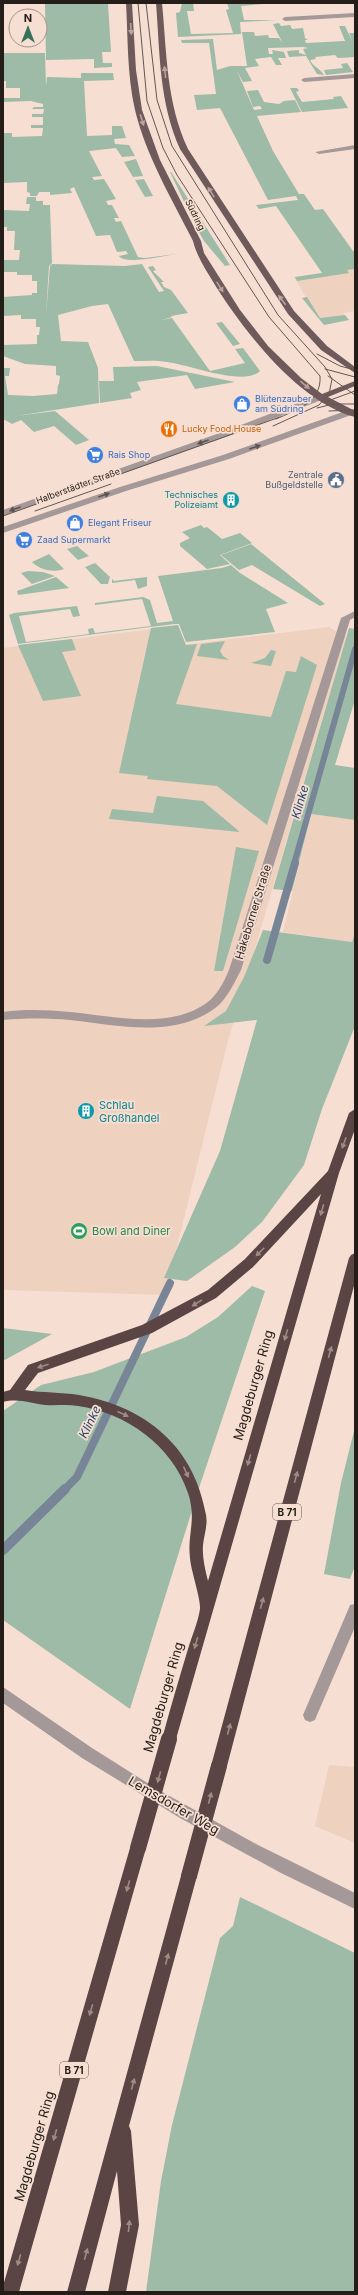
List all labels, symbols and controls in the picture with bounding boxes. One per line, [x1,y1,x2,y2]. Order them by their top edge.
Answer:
north arrow [8,8,48,48]
text: N [24,11,32,25]
one-way arrow [127,22,134,35]
one-way arrow [161,66,168,78]
one-way arrow [139,114,145,126]
one-way arrow [207,186,214,198]
street label: Südring [183,197,208,232]
one-way arrow [216,282,224,292]
one-way arrow [278,295,286,306]
one-way arrow [299,380,310,389]
place label: Blütenzauber am Südring [255,393,312,414]
shop icon: Blütenzauber am Südring [232,394,252,414]
restaurant icon: Lucky Food House [159,419,179,439]
place label: Lucky Food House [182,423,261,434]
one-way arrow [197,439,209,445]
one-way arrow [250,444,262,450]
supermarket icon: Rais Shop [85,445,105,465]
place label: Rais Shop [108,449,151,460]
street label: Halberstädter Straße [34,465,121,506]
place label: Zentrale Bußgeldstelle [265,469,323,490]
public building icon: Zentrale Bußgeldstelle [326,470,346,490]
place label: Technisches Polizeiamt [164,489,218,510]
building icon: Technisches Polizeiamt [221,490,241,510]
one-way arrow [98,492,110,498]
one-way arrow [9,506,21,512]
shop icon: Elegant Friseur [65,513,85,533]
place label: Elegant Friseur [88,517,152,528]
supermarket icon: Zaad Supermarkt [14,530,34,550]
place label: Zaad Supermarkt [37,534,111,545]
water label: Klinke [288,783,311,820]
street label: Hakeborner Straße [232,863,274,961]
place label: Schlau Großhandel [99,1098,160,1125]
building icon: Schlau Großhandel [76,1101,96,1121]
one-way arrow [341,1137,347,1149]
one-way arrow [319,1204,325,1216]
sports icon: Bowl and Diner [69,1221,89,1241]
place label: Bowl and Diner [92,1224,171,1238]
one-way arrow [255,1247,265,1257]
one-way arrow [192,1299,202,1307]
street label: Magdeburger Ring [230,1328,276,1442]
one-way arrow [283,1329,289,1341]
one-way arrow [327,1346,333,1358]
one-way arrow [37,1363,49,1369]
water label: Klinke [75,1403,104,1440]
one-way arrow [117,1411,129,1417]
one-way arrow [246,1454,252,1466]
one-way arrow [183,1466,189,1477]
one-way arrow [293,1471,299,1483]
road number: B 71 [273,1504,301,1520]
one-way arrow [259,1597,265,1609]
one-way arrow [193,1637,199,1649]
street label: Magdeburger Ring [140,1640,186,1754]
one-way arrow [226,1722,232,1734]
one-way arrow [156,1771,162,1783]
street label: Lemsdorfer Weg [126,1772,222,1838]
one-way arrow [208,1792,214,1804]
one-way arrow [125,1880,131,1892]
one-way arrow [164,1953,170,1965]
one-way arrow [88,2005,94,2017]
road number: B 71 [60,2062,88,2078]
one-way arrow [130,2078,136,2090]
street label: Magdeburger Ring [11,2089,57,2203]
one-way arrow [52,2130,58,2142]
one-way arrow [125,2220,132,2232]
one-way arrow [83,2248,89,2260]
one-way arrow [16,2254,22,2266]

